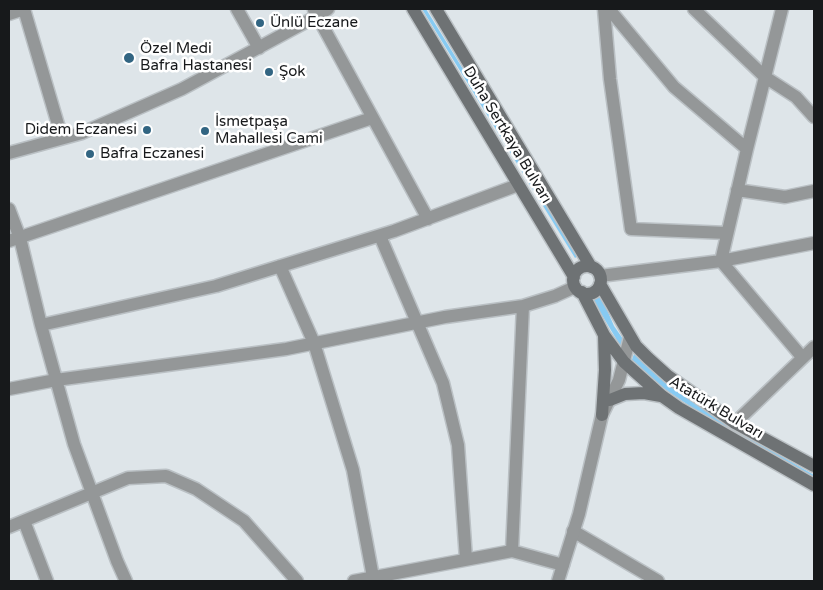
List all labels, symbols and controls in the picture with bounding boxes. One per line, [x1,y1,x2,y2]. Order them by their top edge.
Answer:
place label: Ünlü Eczane [270,14,358,32]
marker: Ünlü Eczane [254,17,266,29]
place label: Özel Medi Bafra Hastanesi [140,40,252,75]
marker: Özel Medi Bafra Hastanesi [122,51,136,65]
place label: Şok [279,63,306,81]
street label: Duha Sertkaya Bulvarı [459,63,555,207]
marker: Şok [263,66,275,78]
place label: İsmetpaşa Mahallesi Cami [215,113,323,148]
place label: Didem Eczanesi [25,121,137,139]
marker: Didem Eczanesi [141,124,153,136]
marker: İsmetpaşa Mahallesi Cami [199,125,211,137]
place label: Bafra Eczanesi [100,145,204,163]
marker: Bafra Eczanesi [84,148,96,160]
street label: Atatürk Bulvarı [666,373,766,443]

